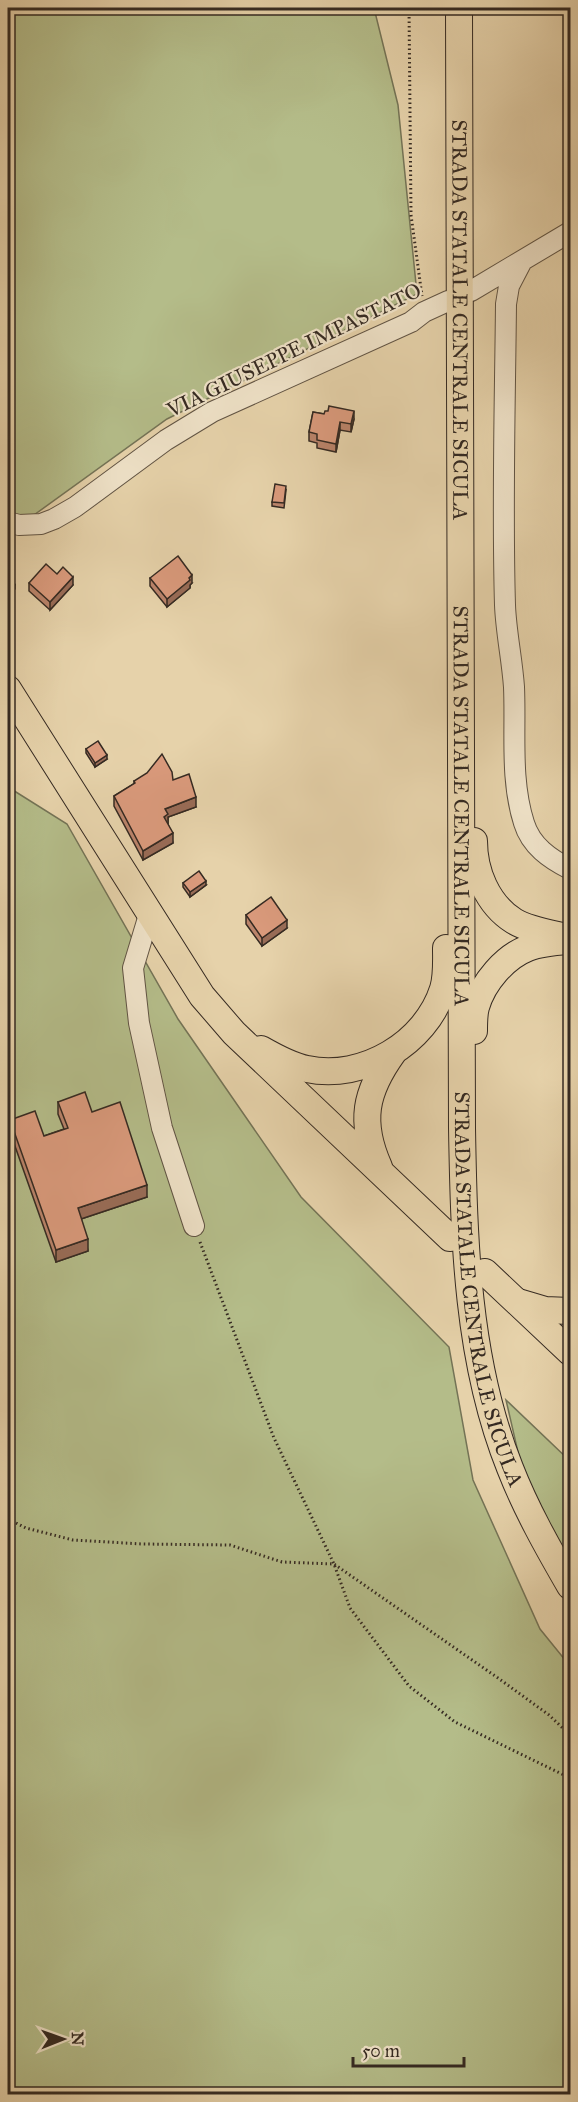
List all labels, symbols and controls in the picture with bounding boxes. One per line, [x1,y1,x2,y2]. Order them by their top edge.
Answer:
street label: STRADA STATALE CENTRALE SICULA [446,120,473,520]
street label: VIA GIUSEPPE IMPASTATO [162,277,426,424]
street label: STRADA STATALE CENTRALE SICULA [448,606,475,1006]
street label: STRADA STATALE CENTRALE SICULA [449,1092,529,1491]
north arrow [33,2009,93,2069]
scale bar [353,2030,464,2068]
text: N [68,2032,87,2046]
text: 50 m [362,2040,400,2062]

